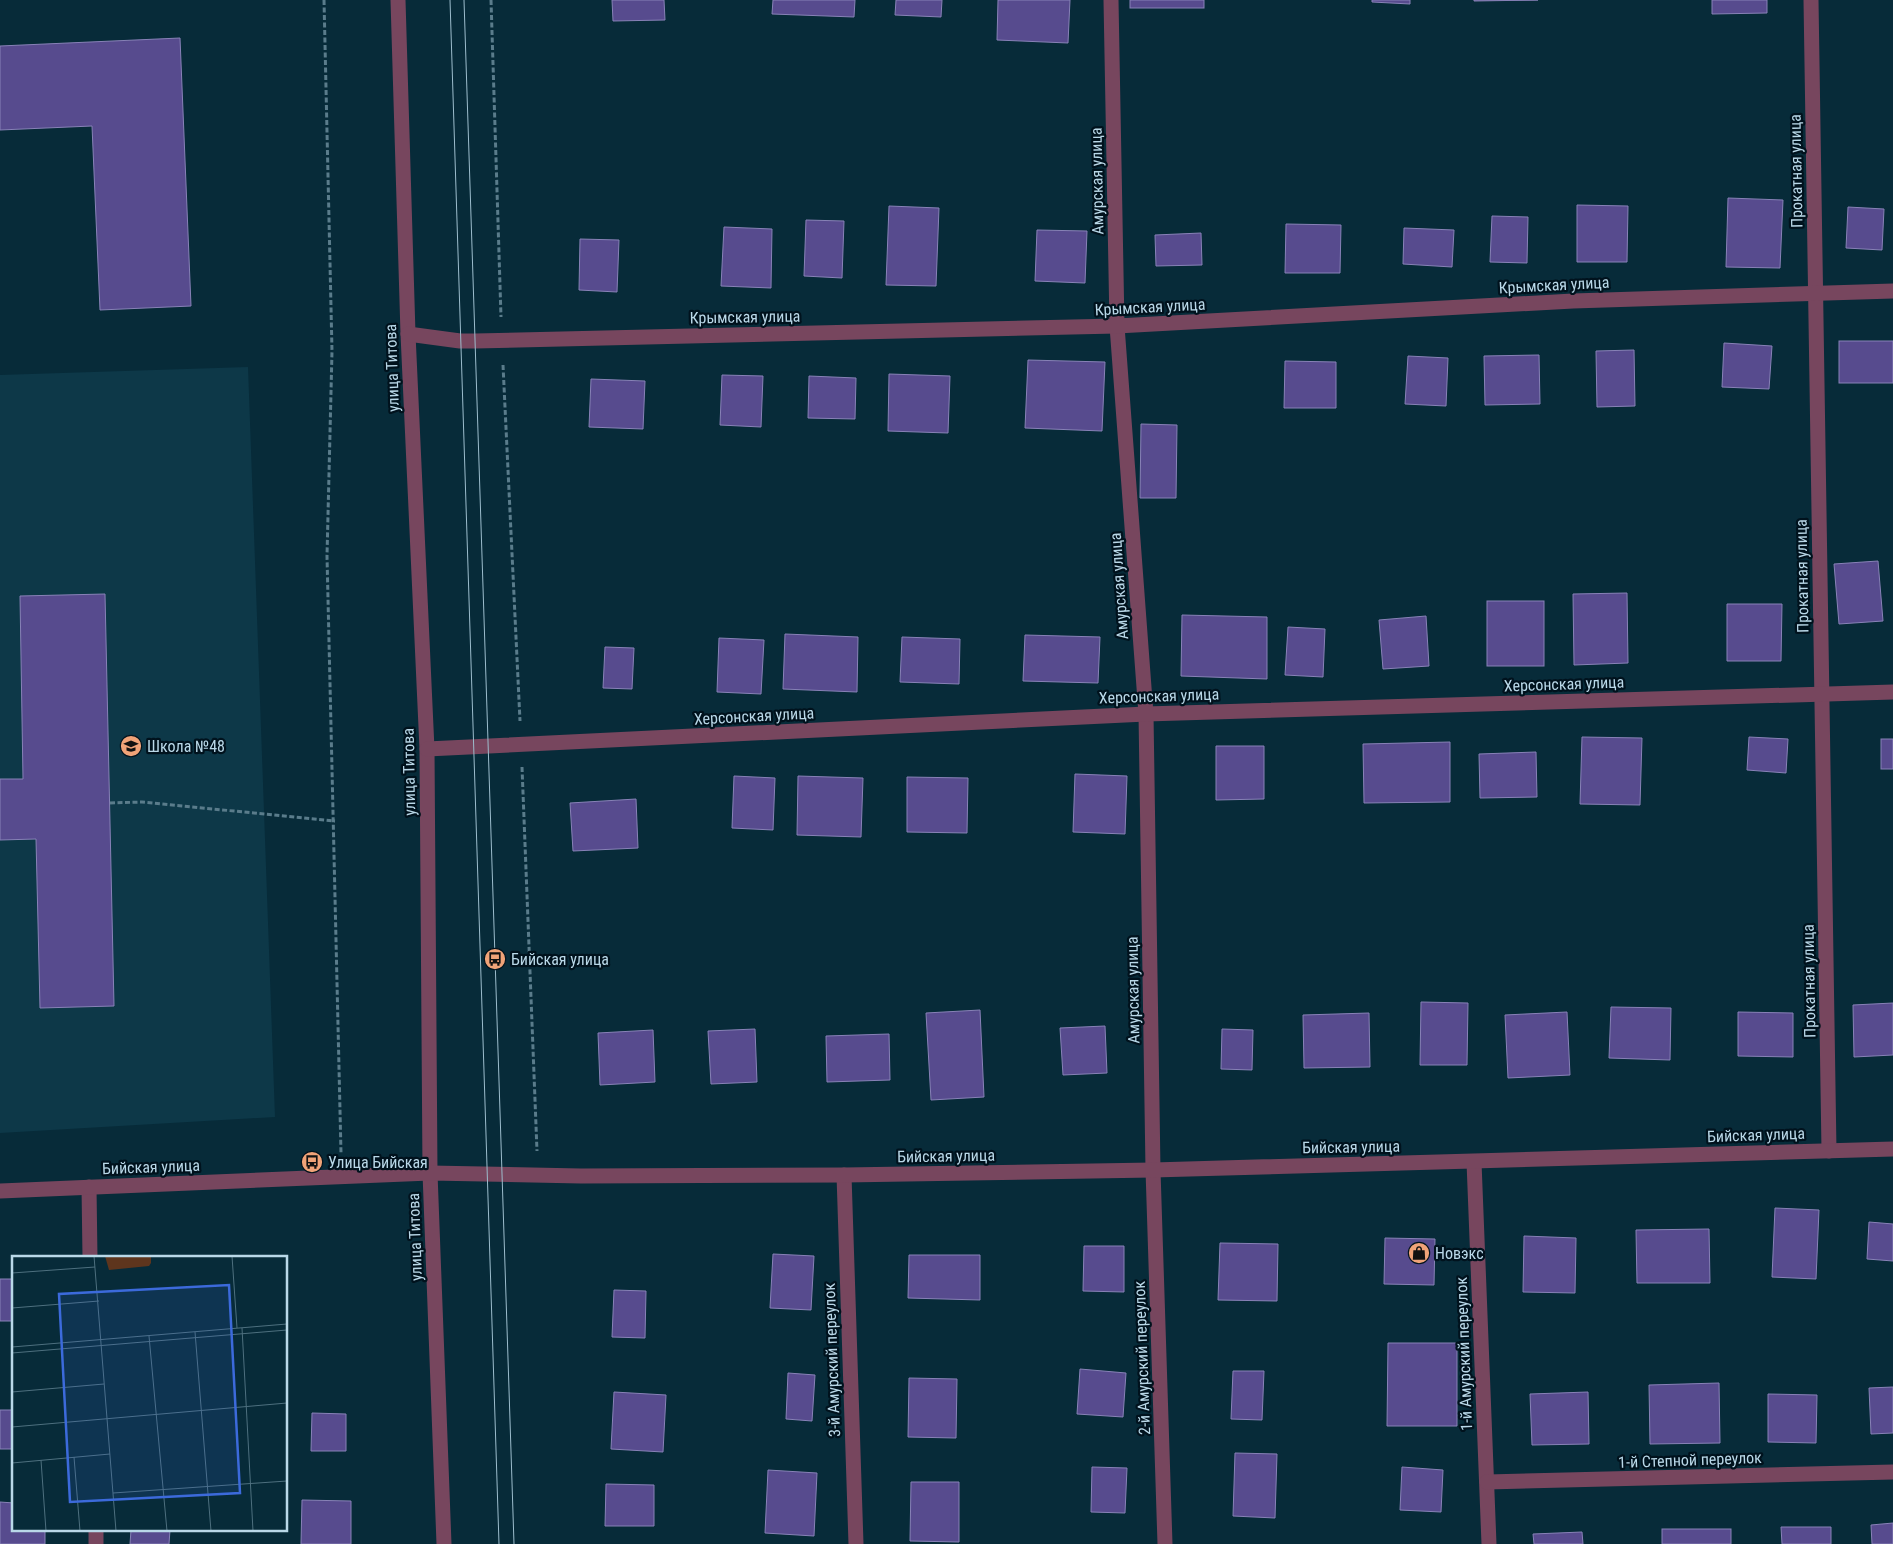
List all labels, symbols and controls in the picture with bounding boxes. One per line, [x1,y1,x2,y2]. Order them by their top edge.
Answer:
street label: Прокатная улица [1786,114,1806,228]
street label: Амурская улица [1087,127,1107,235]
street label: Крымская улица [1498,273,1610,297]
street label: Крымская улица [1094,295,1206,319]
street label: Крымская улица [689,307,801,327]
street label: улица Титова [381,324,403,412]
street label: Прокатная улица [1792,519,1812,633]
street label: Амурская улица [1106,532,1132,640]
street label: Херсонская улица [1503,672,1625,696]
street label: Херсонская улица [1098,684,1220,708]
street label: Херсонская улица [693,703,815,729]
street label: улица Титова [399,728,419,816]
school or university icon: Школа №48 [119,734,143,758]
place label: Школа №48 [147,737,225,756]
street label: Прокатная улица [1799,924,1819,1038]
street label: Амурская улица [1123,936,1143,1044]
bus stop icon: Бийская улица [483,947,507,971]
place label: Бийская улица [511,950,609,969]
street label: Бийская улица [1707,1124,1805,1146]
street label: Бийская улица [1302,1137,1400,1157]
street label: Бийская улица [897,1146,995,1166]
bus stop icon: Улица Бийская [300,1150,324,1174]
place label: Улица Бийская [328,1153,428,1172]
street label: Бийская улица [102,1156,200,1178]
street label: улица Титова [404,1193,426,1281]
shop icon: Новэкс [1407,1241,1431,1265]
place label: Новэкс [1435,1244,1484,1263]
inset map [12,1256,288,1532]
street label: 1-й Амурский переулок [1452,1276,1476,1431]
street label: 2-й Амурский переулок [1130,1280,1154,1435]
street label: 3-й Амурский переулок [820,1282,844,1437]
street label: 1-й Степной переулок [1618,1448,1762,1472]

